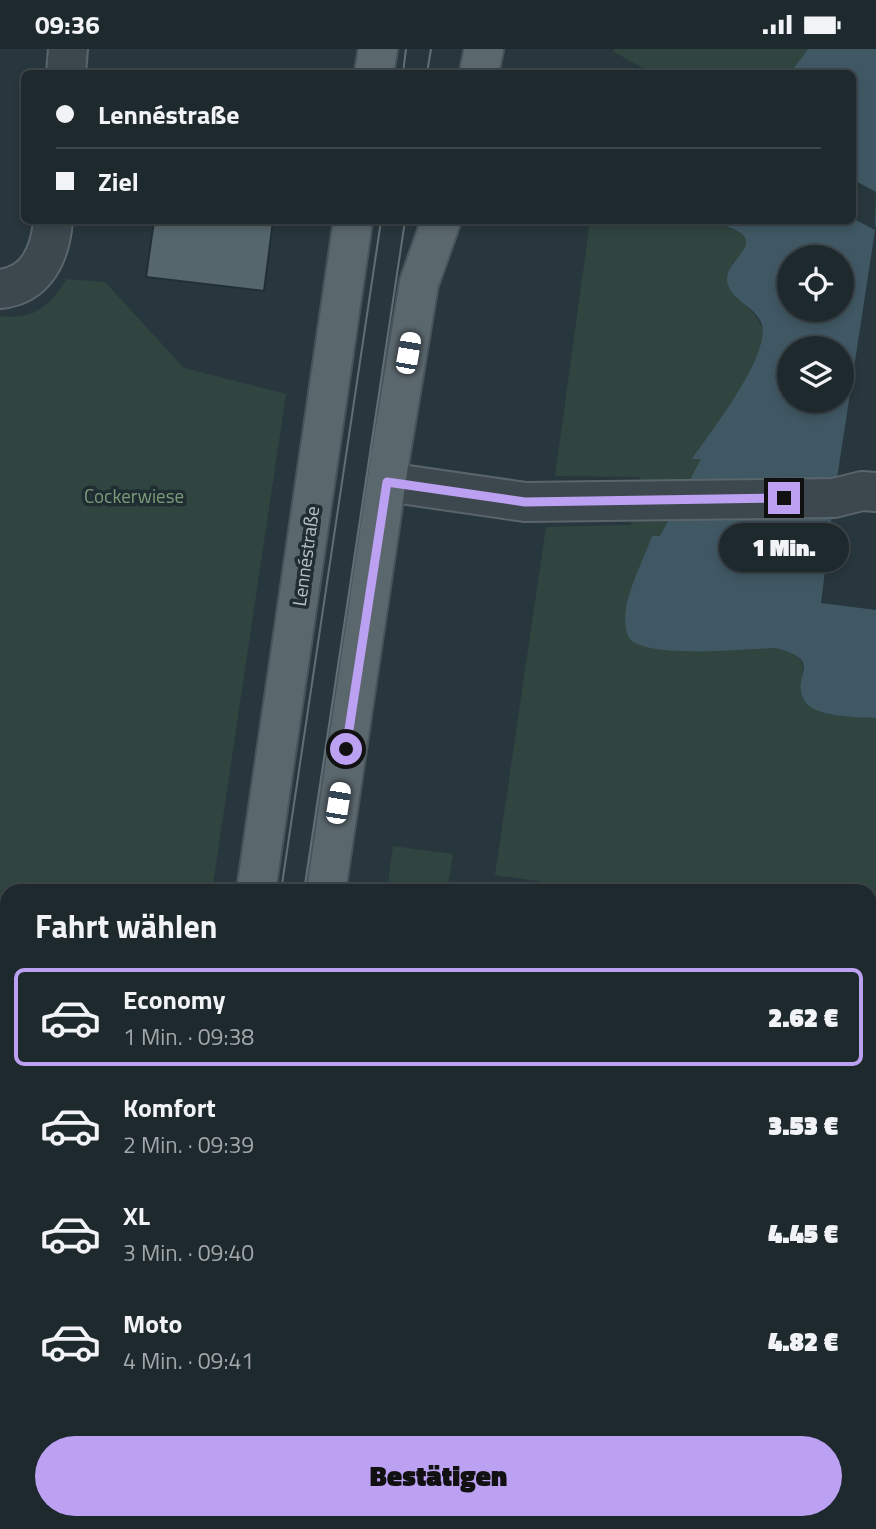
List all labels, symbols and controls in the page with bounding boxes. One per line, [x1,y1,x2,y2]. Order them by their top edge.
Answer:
text: 09:36 [35,5,100,44]
text: Lennéstraße [98,95,239,134]
text: Ziel [98,162,139,201]
map controls [777,245,854,413]
button: locate [777,245,854,322]
car [395,330,422,376]
button: layers [777,336,854,413]
park label: Cockerwiese [84,481,184,510]
route end [768,482,800,514]
street label: Lennéstraße [284,504,326,608]
callout: 1 Min. [719,523,849,571]
text: 1 Min. [752,530,816,565]
route start [330,733,362,765]
car [325,781,352,825]
text: Fahrt wählen [35,902,218,950]
text: Economy [123,980,225,1019]
icon: car [39,986,102,1049]
text: 2.62 € [768,998,838,1037]
text: 1 Min. · 09:38 [123,1019,254,1054]
text: Komfort [123,1088,216,1127]
icon: car [39,1094,102,1157]
text: 3.53 € [768,1106,838,1145]
text: 2 Min. · 09:39 [123,1127,254,1162]
text: XL [123,1196,150,1235]
icon: car [39,1202,102,1265]
text: 4.45 € [768,1214,838,1253]
text: 3 Min. · 09:40 [123,1235,254,1270]
text: Moto [123,1304,182,1343]
icon: car [39,1310,102,1373]
text: 4.82 € [768,1322,838,1361]
text: 4 Min. · 09:41 [123,1343,254,1378]
button: Bestätigen [35,1436,842,1516]

